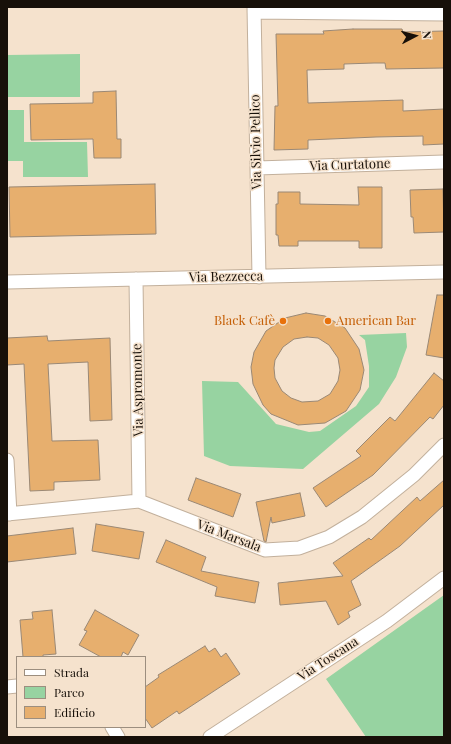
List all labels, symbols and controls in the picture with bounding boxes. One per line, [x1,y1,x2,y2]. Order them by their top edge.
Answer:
north arrow [395,16,435,56]
text: N [420,30,435,39]
street label: Via Silvio Pellico [247,94,265,190]
street label: Via Curtatone [309,156,391,174]
street label: Via Bezzecca [189,269,263,285]
place label: Black Cafè [214,313,275,329]
place label: American Bar [336,313,416,329]
marker: Black Cafè [278,316,288,326]
marker: American Bar [323,316,333,326]
street label: Via Aspromonte [129,343,147,437]
street label: Via Marsala [195,517,263,555]
street label: Via Toscana [295,634,361,684]
legend [16,656,146,728]
text: Strada [54,664,89,680]
text: Parco [54,684,84,700]
text: Edificio [54,704,95,720]

